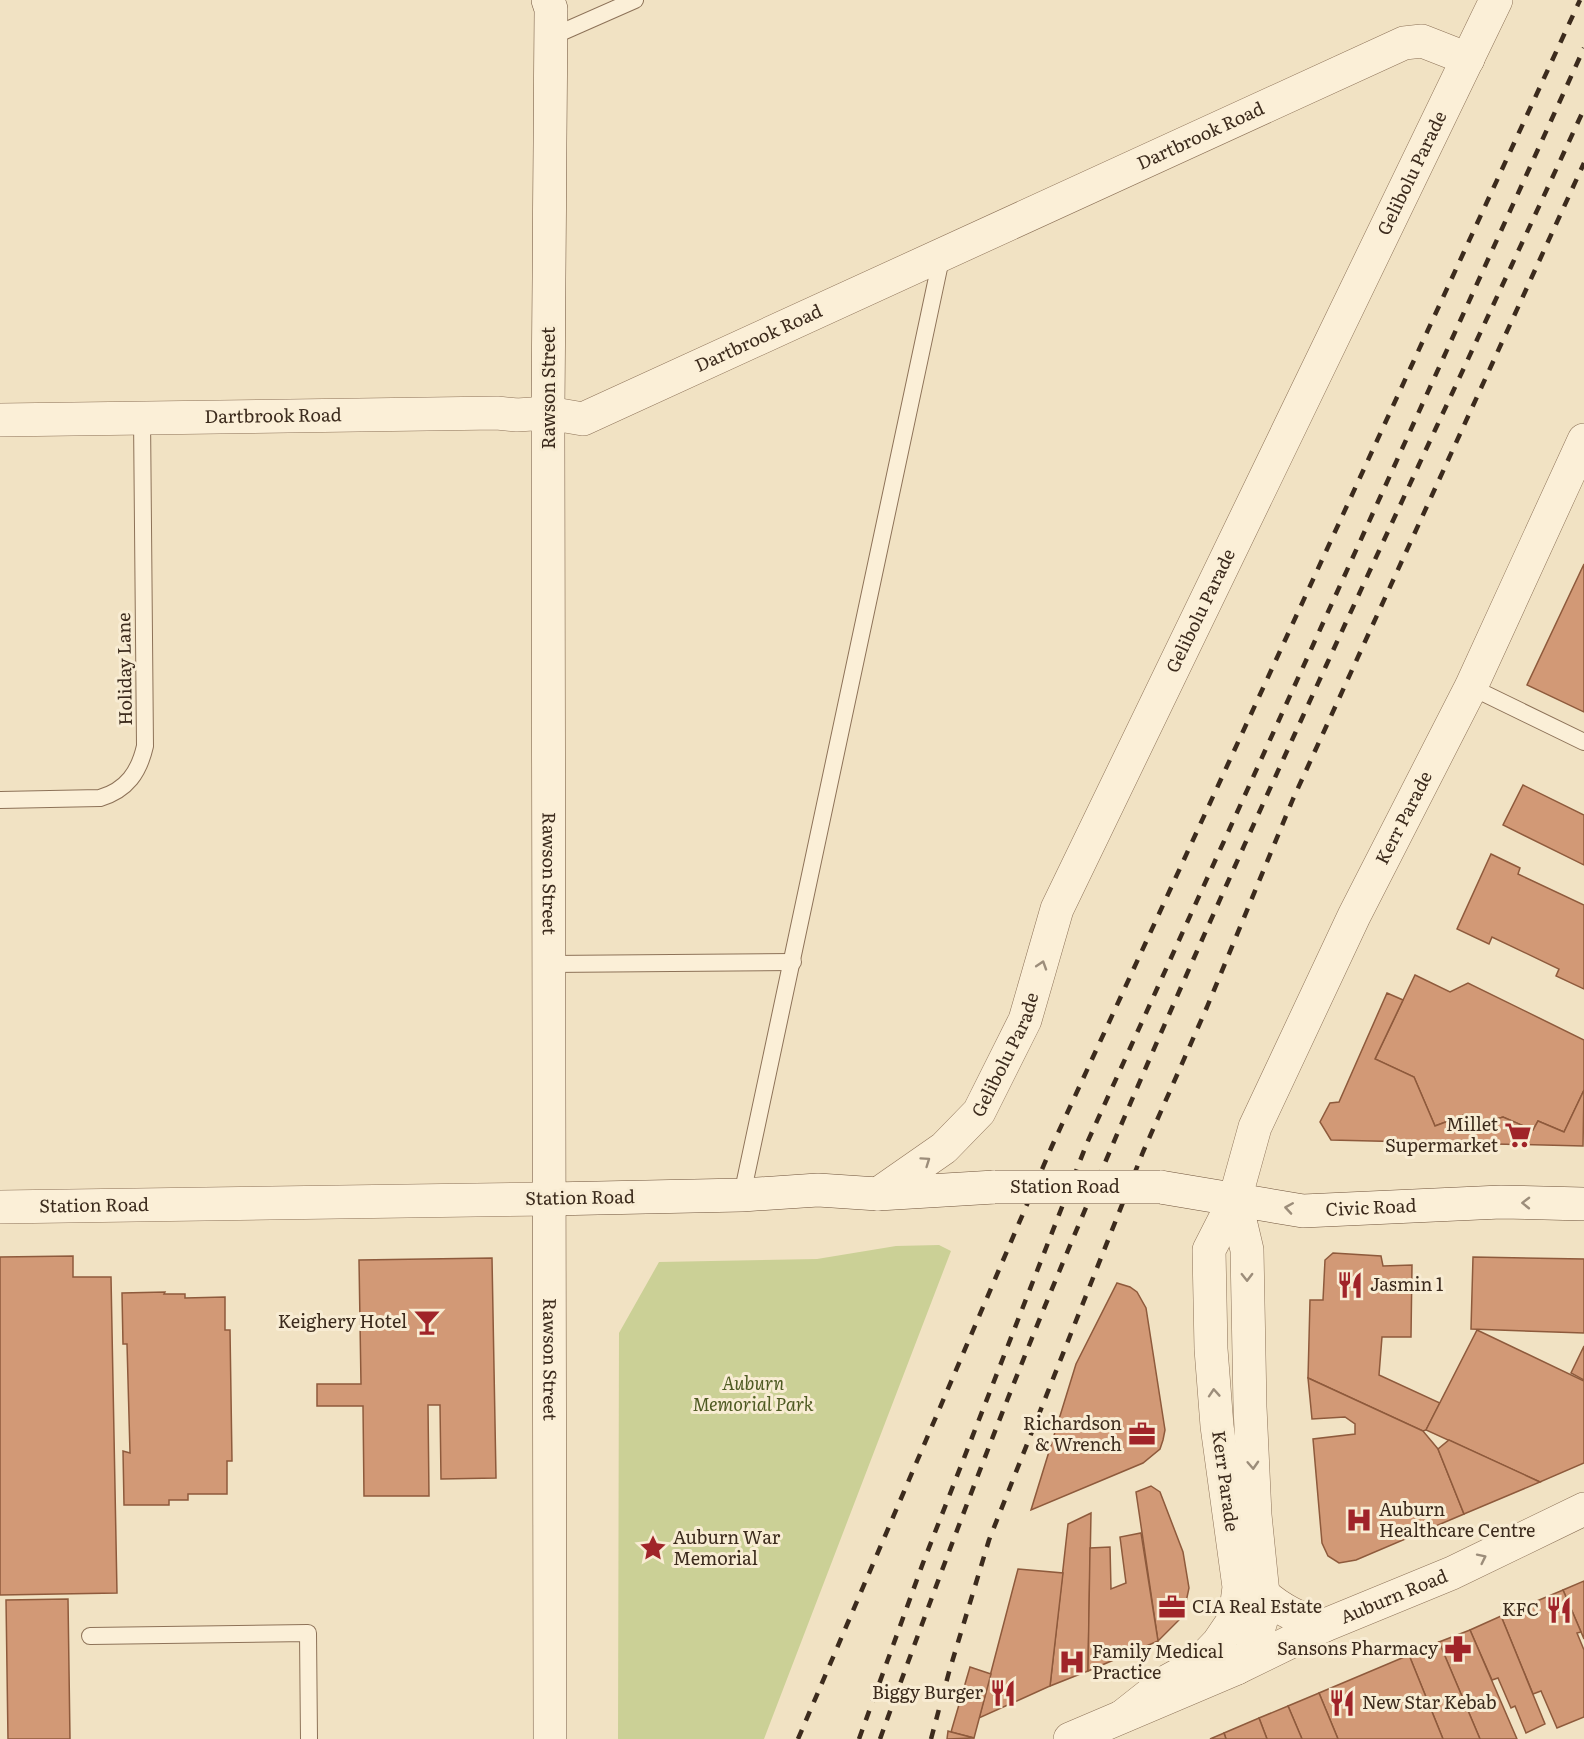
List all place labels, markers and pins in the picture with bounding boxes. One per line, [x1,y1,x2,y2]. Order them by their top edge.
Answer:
place label: Millet Supermarket [1385,1110,1499,1158]
supermarket icon: Millet Supermarket [1503,1120,1533,1150]
restaurant icon: Jasmin 1 [1335,1270,1365,1300]
place label: Jasmin 1 [1370,1270,1443,1297]
place label: Keighery Hotel [278,1307,407,1334]
bar icon: Keighery Hotel [412,1307,442,1337]
place label: Richardson & Wrench [1023,1409,1122,1457]
office icon: Richardson & Wrench [1127,1419,1157,1449]
place label: Auburn Healthcare Centre [1379,1495,1535,1543]
hospital icon: Auburn Healthcare Centre [1344,1505,1374,1535]
place label: Auburn War Memorial [673,1523,781,1571]
place icon: Auburn War Memorial [638,1533,668,1563]
office icon: CIA Real Estate [1157,1592,1187,1622]
place label: CIA Real Estate [1192,1592,1322,1619]
place label: KFC [1502,1595,1539,1622]
restaurant icon: KFC [1544,1595,1574,1625]
place label: Sansons Pharmacy [1277,1634,1439,1661]
pharmacy icon: Sansons Pharmacy [1443,1634,1473,1664]
place label: Family Medical Practice [1092,1637,1224,1685]
hospital icon: Family Medical Practice [1057,1647,1087,1677]
place label: Biggy Burger [872,1678,983,1705]
restaurant icon: Biggy Burger [988,1678,1018,1708]
restaurant icon: New Star Kebab [1327,1688,1357,1718]
place label: New Star Kebab [1362,1688,1497,1715]

